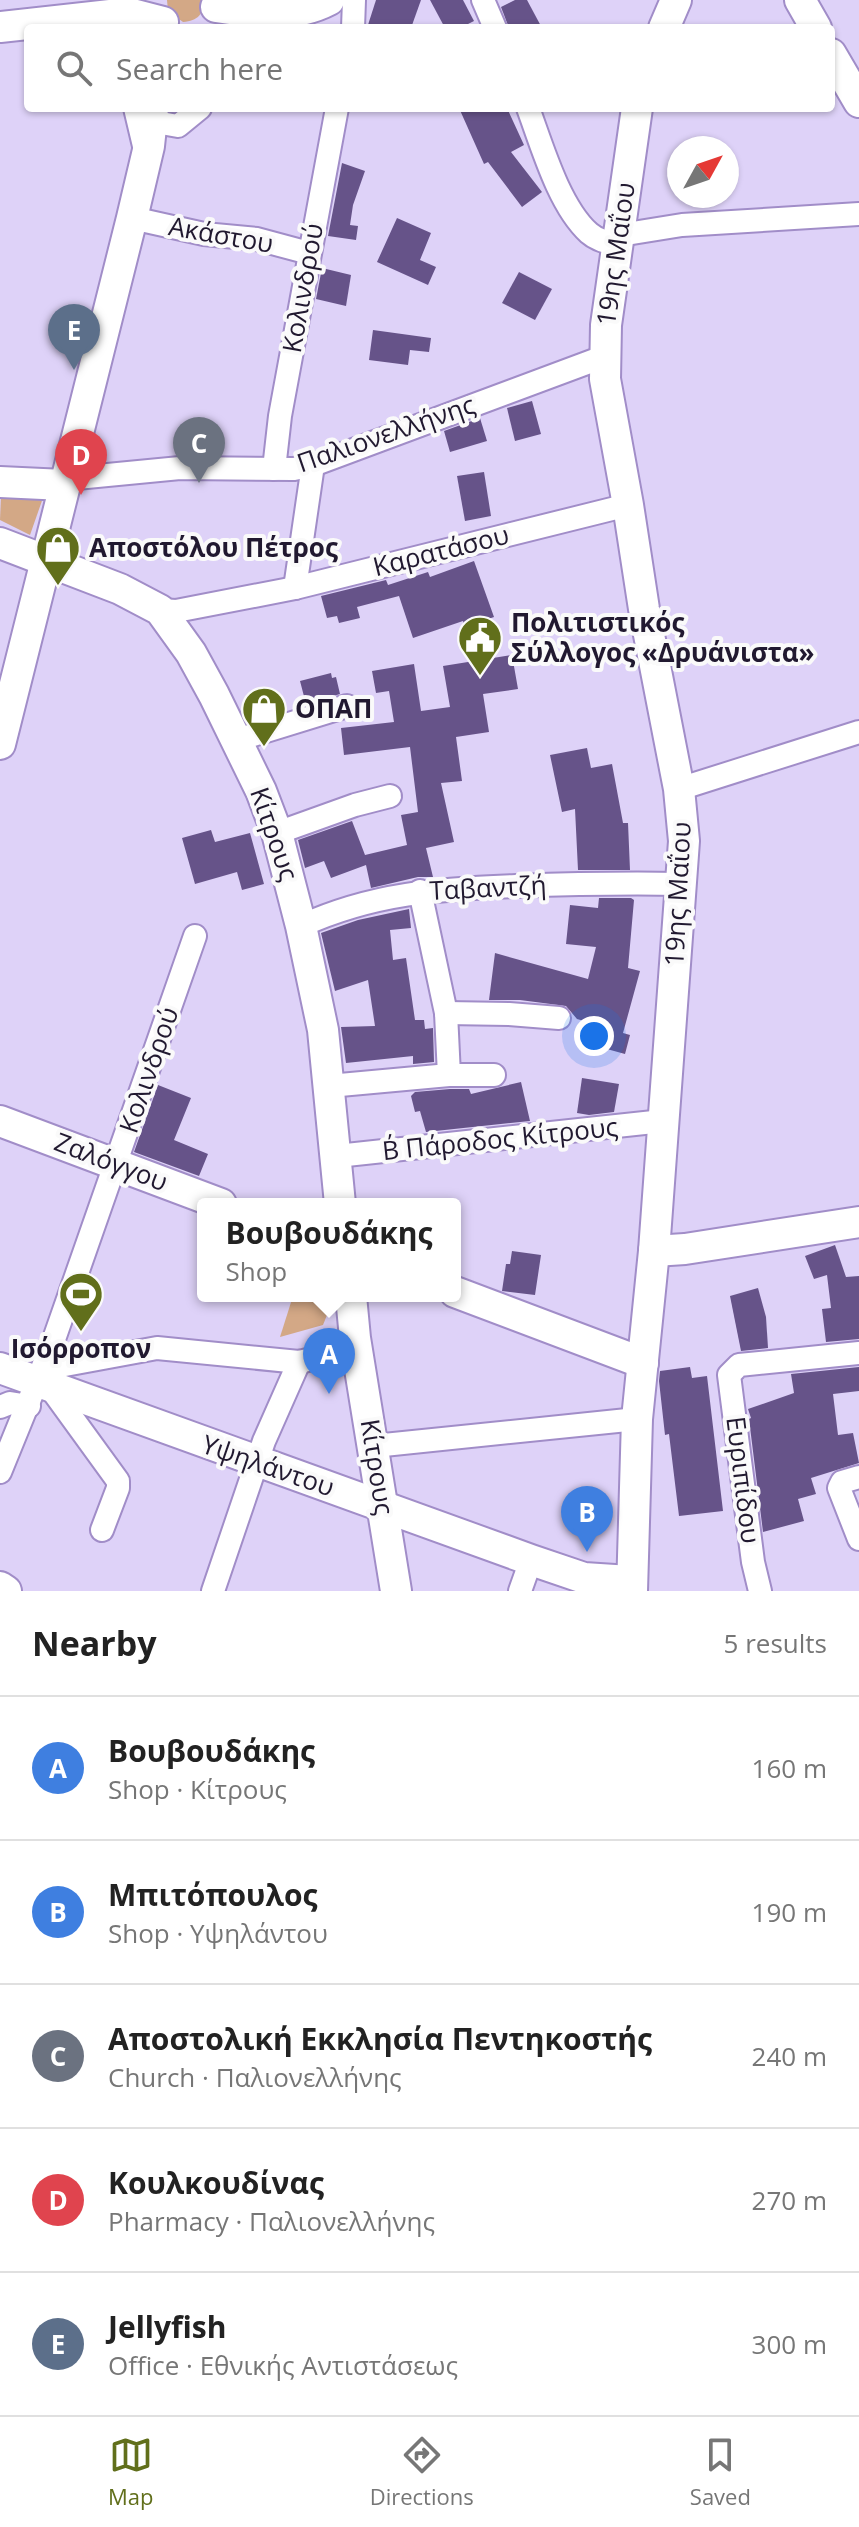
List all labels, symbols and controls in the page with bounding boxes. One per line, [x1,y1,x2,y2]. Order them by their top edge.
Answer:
search box [24,24,835,112]
icon: search [52,46,96,90]
text: Search here [116,48,283,89]
north arrow [667,136,739,208]
street label: 19ης Μαΐου [587,180,643,328]
street label: Ακάστου [166,207,276,261]
street label: Κολινδρού [273,220,331,356]
pin: E [48,304,100,370]
street label: Παλιονελλήνης [292,386,479,480]
pin: C [173,417,225,483]
pin: D [55,429,107,495]
street label: Καρατάσου [369,516,513,584]
shop icon: Αποστόλου Πέτρος [34,524,82,587]
place label: Αποστόλου Πέτρος [89,529,338,565]
place label: Πολιτιστικός Σύλλογος «Δρυάνιστα» [511,604,814,670]
public building icon: Πολιτιστικός Σύλλογος «Δρυάνιστα» [456,614,504,677]
shop icon: ΟΠΑΠ [240,685,288,748]
place label: ΟΠΑΠ [295,690,372,726]
street label: Κίτρους [242,782,308,885]
street label: 19ης Μαΐου [655,821,699,967]
street label: Ταβαντζή [428,866,547,908]
street label: Κολινδρού [110,1002,186,1138]
your location [574,1016,614,1056]
street label: Β΄ Πάροδος Κίτρους [380,1108,620,1168]
street label: Ζαλόγγου [50,1123,173,1199]
popup [197,1198,461,1302]
text: Βουβουδάκης [225,1212,433,1253]
text: Shop [225,1253,287,1289]
sports icon: Ισόρροπον [57,1270,105,1333]
pin: A [303,1328,355,1394]
place label: Ισόρροπον [11,1330,151,1366]
street label: Ευριπίδου [718,1414,770,1545]
street label: Κίτρους [353,1416,403,1517]
street label: Υψηλάντου [197,1426,339,1504]
pin: B [561,1486,613,1552]
text: Nearby [32,1620,157,1666]
text: 5 results [724,1625,827,1661]
text: Βουβουδάκης [108,1730,315,1771]
text: A [49,1750,67,1786]
text: 160 m [752,1750,827,1786]
text: Shop · Κίτρους [108,1771,287,1807]
text: Μπιτόπουλος [108,1874,317,1915]
text: B [49,1894,67,1930]
text: 190 m [752,1894,827,1930]
text: Shop · Υψηλάντου [108,1915,328,1951]
text: Αποστολική Εκκλησία Πεντηκοστής [108,2018,652,2059]
text: C [50,2038,66,2074]
text: 240 m [752,2038,827,2074]
text: Church · Παλιονελλήνης [108,2059,402,2095]
text: Κουλκουδίνας [108,2162,324,2203]
text: D [48,2182,68,2218]
text: 270 m [752,2182,827,2218]
text: Pharmacy · Παλιονελλήνης [108,2203,435,2239]
text: Jellyfish [108,2306,226,2347]
text: E [51,2326,65,2362]
text: 300 m [752,2326,827,2362]
text: Office · Εθνικής Αντιστάσεως [108,2347,458,2383]
tab: Map [108,2433,154,2511]
tab: Directions [370,2433,474,2511]
tab: Saved [690,2433,751,2511]

